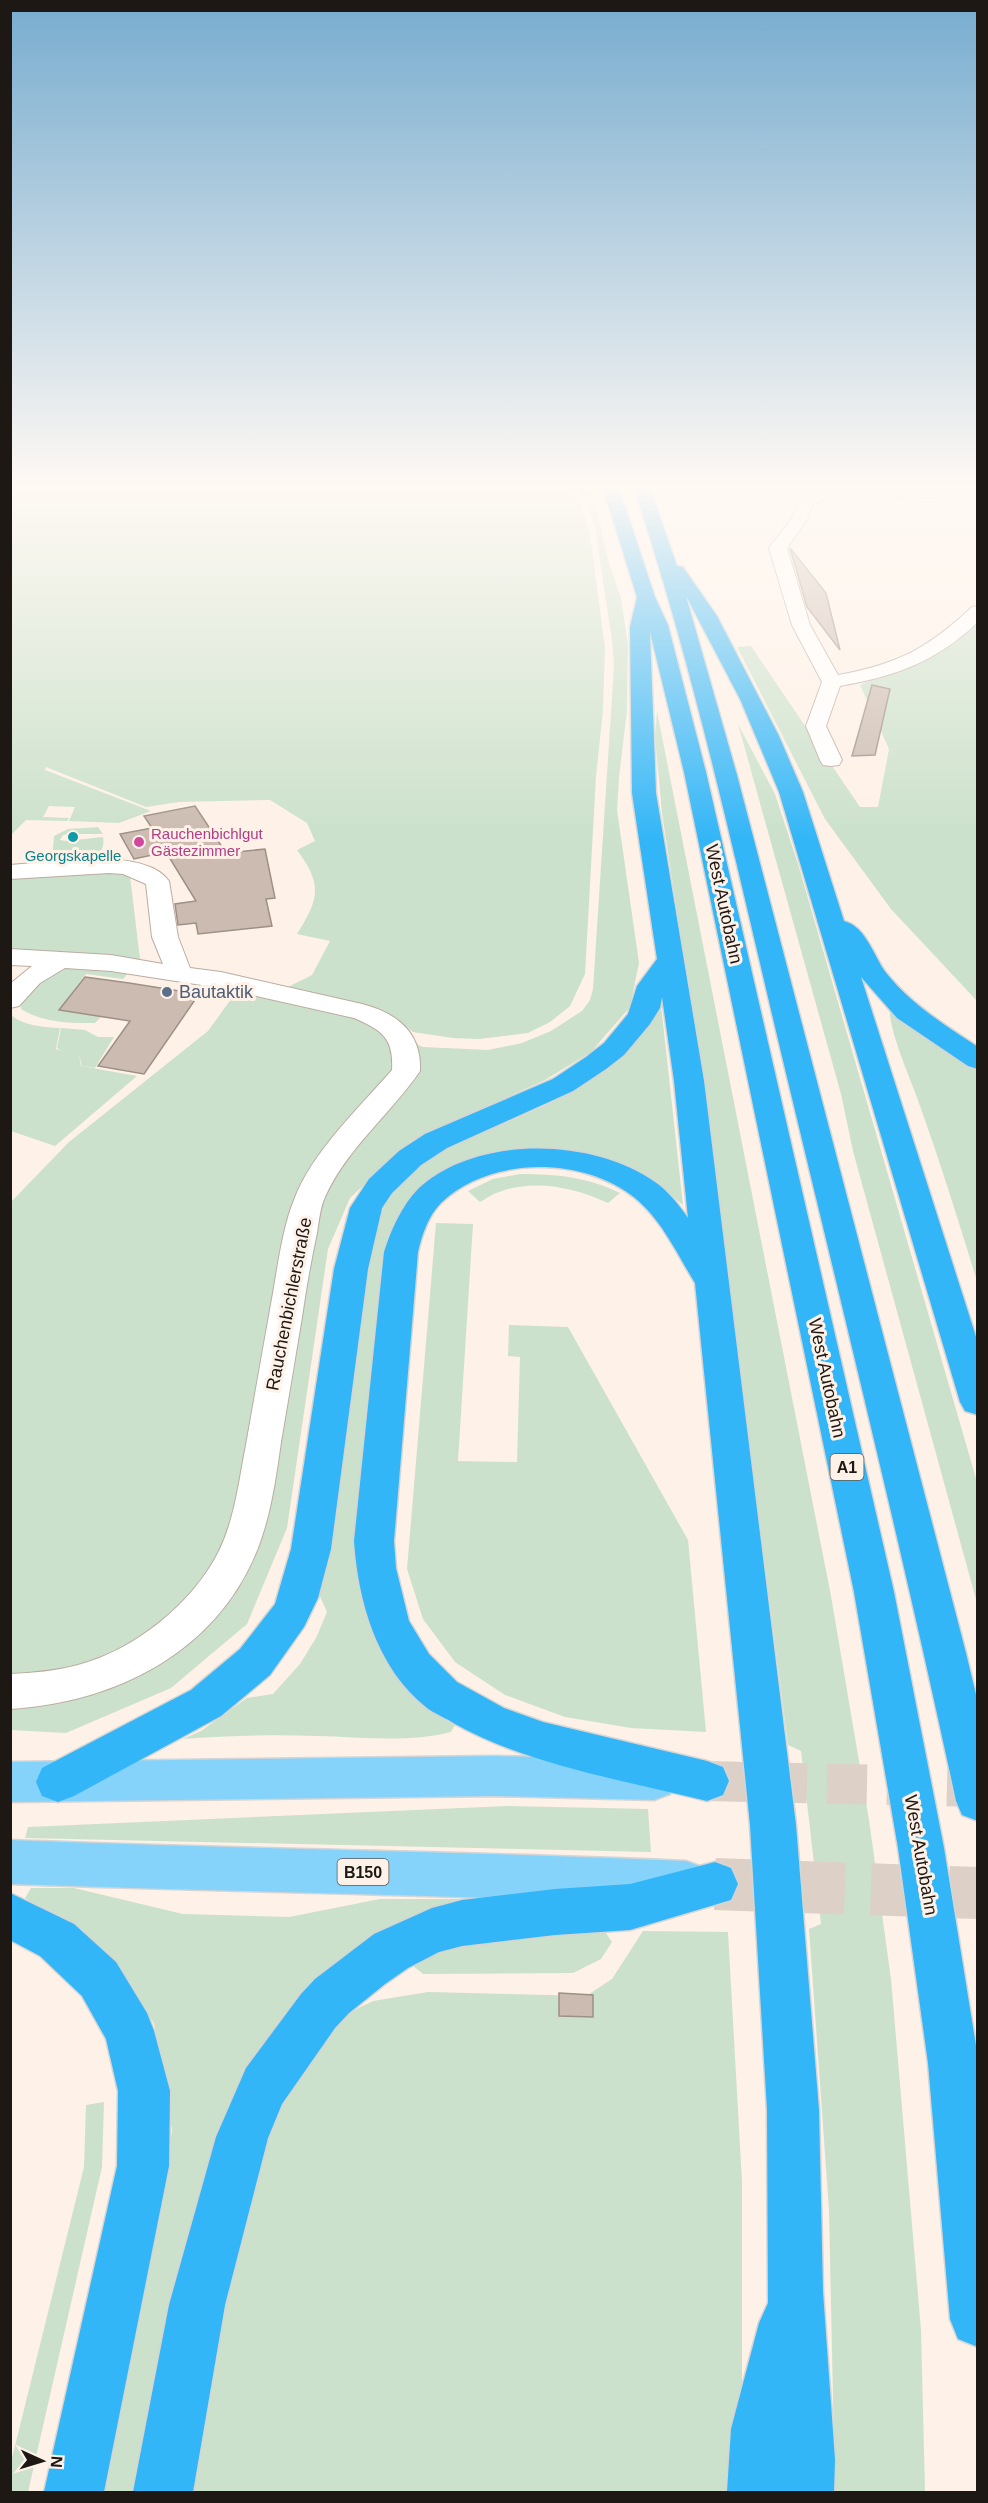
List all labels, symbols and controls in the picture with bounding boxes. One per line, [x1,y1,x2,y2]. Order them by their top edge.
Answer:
place label: Rauchenbichlgut Gästezimmer [151,825,264,859]
marker: Georgskapelle [66,830,80,844]
marker: Rauchenbichlgut Gästezimmer [132,835,146,849]
street label: West Autobahn [702,842,746,966]
place label: Georgskapelle [25,847,121,864]
place label: Bautaktik [179,982,254,1002]
marker: Bautaktik [160,985,174,999]
street label: Rauchenbichlerstraße [262,1216,316,1392]
street label: West Autobahn [805,1316,849,1440]
road number: A1 [830,1454,864,1480]
street label: West Autobahn [901,1793,941,1917]
road number: B150 [338,1859,388,1885]
north arrow [12,2431,72,2491]
text: N [48,2456,65,2468]

